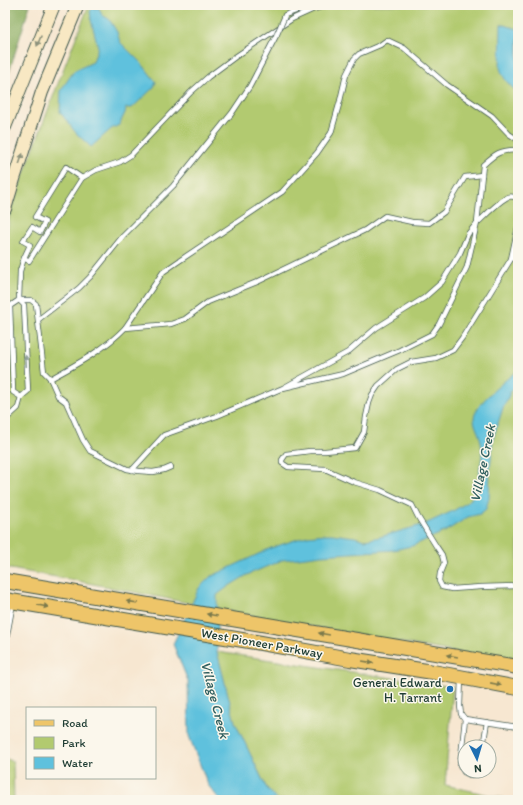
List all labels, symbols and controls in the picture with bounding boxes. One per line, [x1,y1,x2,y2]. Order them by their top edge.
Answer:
one-way arrow [36,36,42,48]
one-way arrow [18,152,24,164]
one-way arrow [23,355,30,367]
water label: Village Creek [467,422,500,503]
one-way arrow [126,598,138,604]
one-way arrow [37,603,50,609]
one-way arrow [206,612,218,618]
street label: West Pioneer Parkway [200,625,324,661]
one-way arrow [318,631,330,637]
one-way arrow [446,653,458,659]
one-way arrow [362,659,374,665]
water label: Village Creek [197,660,233,741]
place label: General Edward H. Tarrant [353,675,442,705]
one-way arrow [490,681,502,687]
marker: General Edward H. Tarrant [445,684,455,694]
legend [26,707,156,779]
text: Road [62,716,88,730]
text: Park [62,736,86,750]
north arrow [457,739,497,779]
text: Water [62,756,93,770]
text: N [474,762,482,775]

